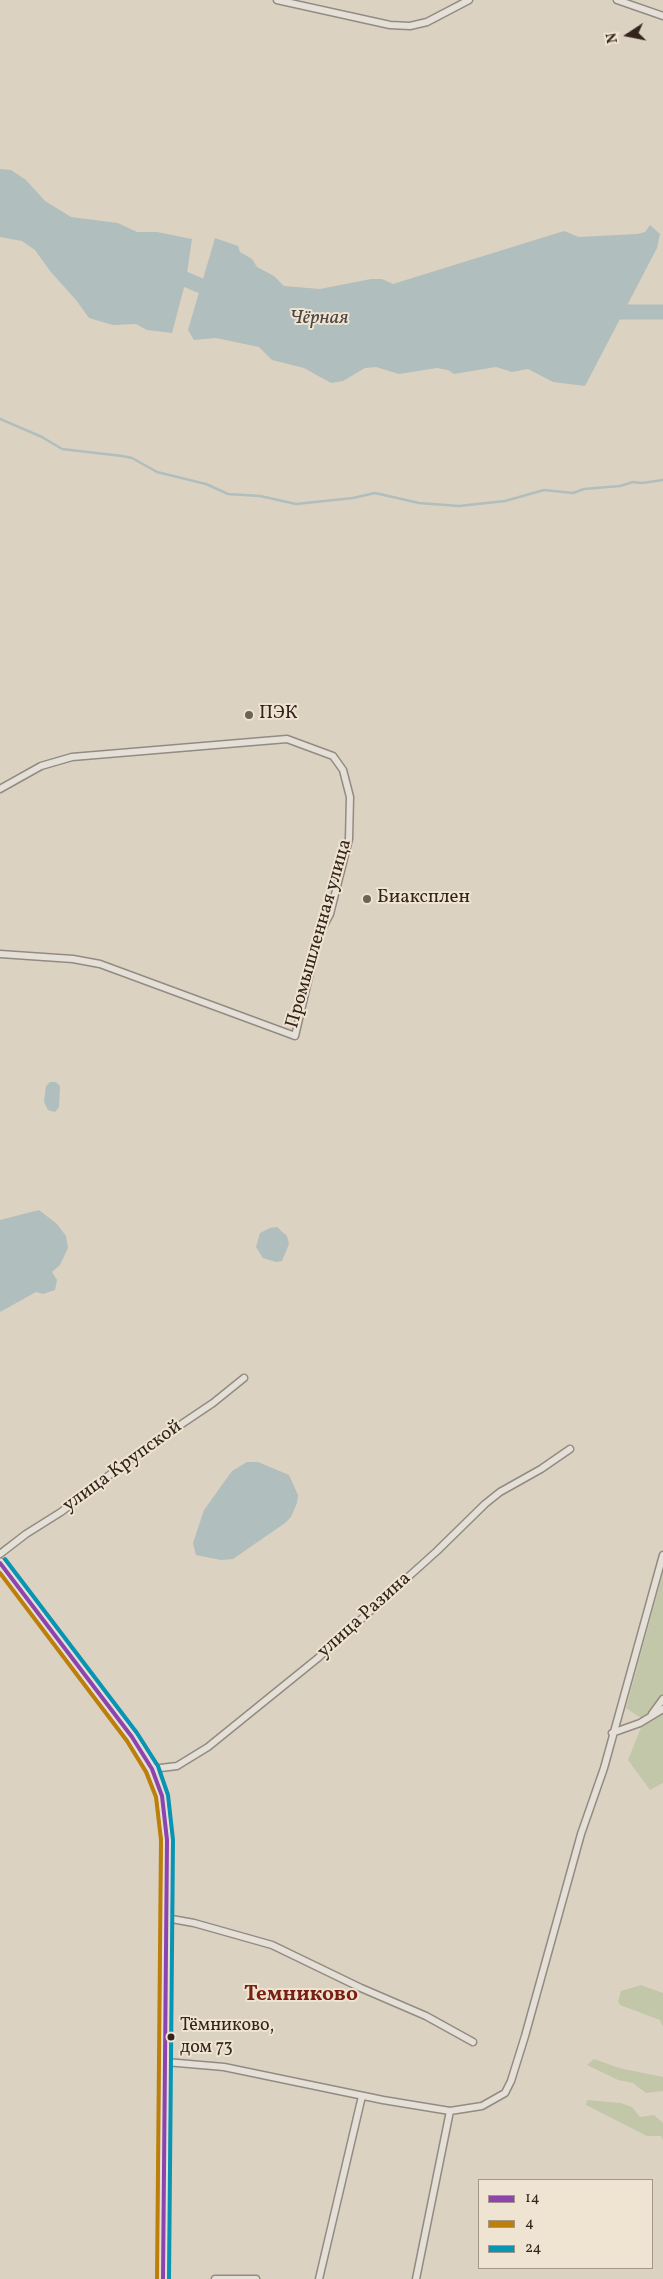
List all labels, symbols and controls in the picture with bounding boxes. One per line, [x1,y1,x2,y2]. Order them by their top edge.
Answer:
north arrow [603,10,653,60]
text: N [602,31,623,45]
water label: Чёрная [290,307,348,331]
place label: ПЭК [259,704,298,726]
marker: ПЭК [243,709,255,721]
street label: Промышленная улица [282,837,358,1031]
place label: Биаксплен [377,888,470,910]
marker: Биаксплен [361,893,373,905]
street label: улица Крупской [59,1416,187,1518]
street label: улица Разина [314,1568,416,1664]
district label: Темниково [244,1983,358,2009]
place label: Тёмниково, дом 73 [180,2016,274,2058]
marker: Тёмниково, дом 73 [166,2032,176,2042]
legend [478,2179,653,2269]
text: 14 [525,2188,540,2209]
text: 4 [525,2213,534,2234]
text: 24 [525,2238,542,2259]

